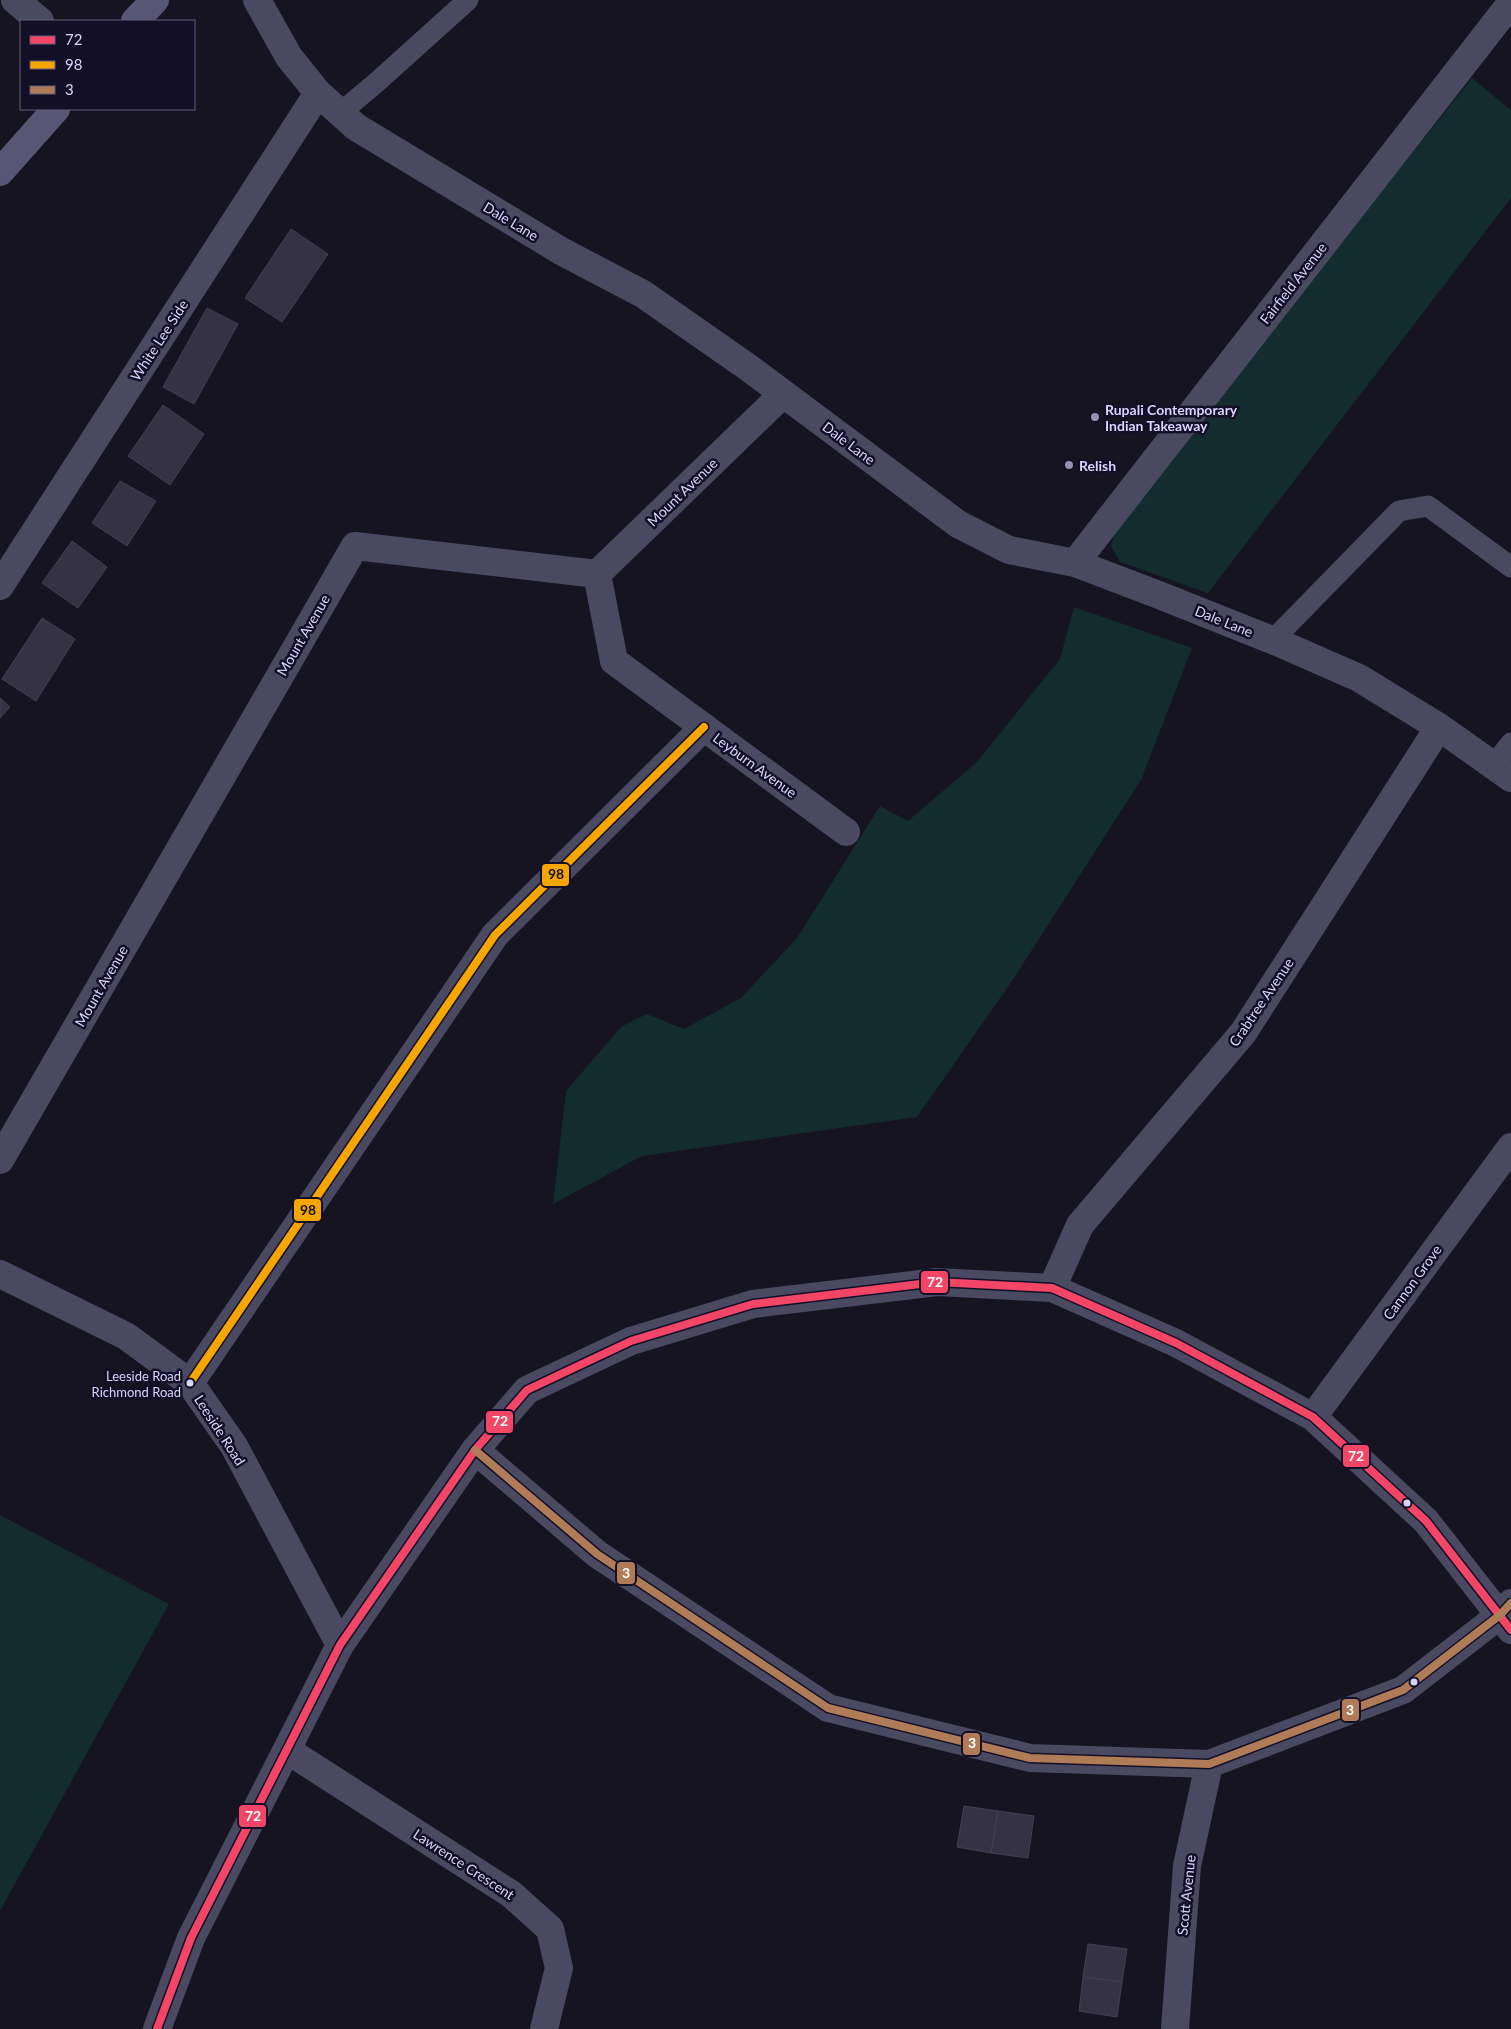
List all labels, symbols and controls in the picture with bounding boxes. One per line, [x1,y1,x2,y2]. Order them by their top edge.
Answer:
legend [20,20,195,110]
text: 72 [65,30,82,48]
text: 98 [65,55,82,73]
text: 3 [65,80,74,98]
street label: Dale Lane [480,198,542,244]
street label: Fairfield Avenue [1256,239,1330,327]
street label: White Lee Side [127,296,191,384]
place label: Rupali Contemporary Indian Takeaway [1105,401,1238,434]
marker: Rupali Contemporary Indian Takeaway [1089,411,1101,423]
street label: Dale Lane [820,418,878,468]
street label: Mount Avenue [643,454,721,530]
place label: Relish [1079,457,1116,474]
marker: Relish [1063,459,1075,471]
street label: Mount Avenue [273,591,333,679]
street label: Dale Lane [1193,602,1255,640]
street label: Leyburn Avenue [710,729,800,801]
line badge: 98 [541,863,570,887]
text: 98 [548,865,564,882]
street label: Mount Avenue [71,942,131,1030]
street label: Crabtree Avenue [1225,955,1297,1049]
line badge: 98 [293,1198,322,1222]
text: 98 [300,1201,316,1218]
street label: Cannon Grove [1379,1241,1445,1323]
line badge: 72 [920,1270,949,1294]
text: 72 [927,1273,943,1290]
place label: Leeside Road Richmond Road [92,1368,181,1400]
marker: Leeside Road Richmond Road [185,1378,195,1388]
street label: Leeside Road [191,1392,249,1468]
line badge: 72 [485,1410,514,1434]
text: 72 [492,1412,508,1429]
line badge: 72 [1342,1444,1370,1468]
text: 72 [1348,1447,1364,1464]
unlabelled marker [1402,1498,1412,1508]
line badge: 3 [616,1561,636,1585]
text: 3 [622,1564,630,1581]
unlabelled marker [1409,1677,1419,1687]
line badge: 3 [1341,1698,1360,1722]
text: 3 [1346,1701,1354,1718]
line badge: 3 [962,1732,981,1756]
text: 3 [968,1734,976,1751]
line badge: 72 [238,1804,267,1828]
text: 72 [245,1807,261,1824]
street label: Lawrence Crescent [410,1825,518,1903]
street label: Scott Avenue [1173,1854,1199,1936]

